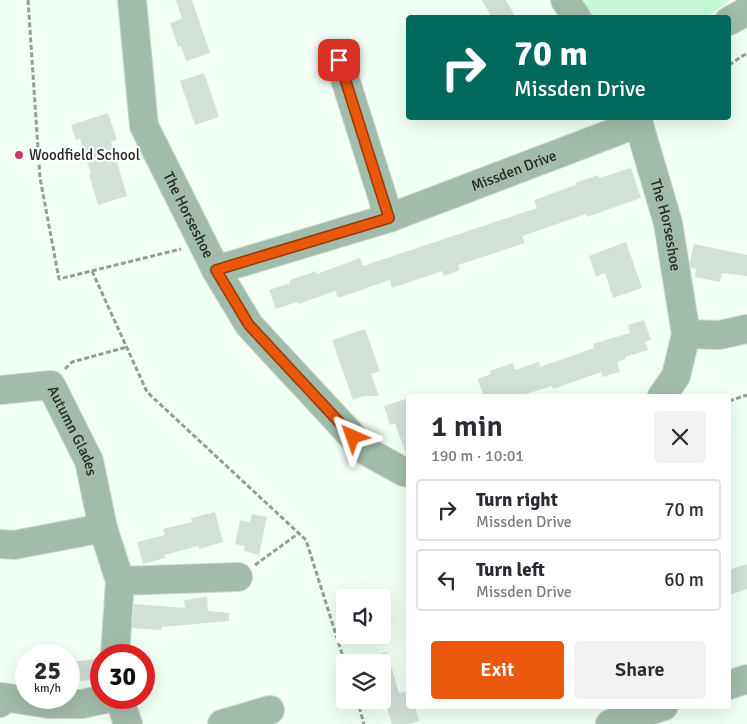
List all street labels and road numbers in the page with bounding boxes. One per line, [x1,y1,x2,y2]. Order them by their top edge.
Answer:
street label: Missden Drive [468,146,559,195]
street label: The Horseshoe [159,169,218,261]
street label: The Horseshoe [646,177,685,272]
street label: Autumn Glades [44,383,101,478]

